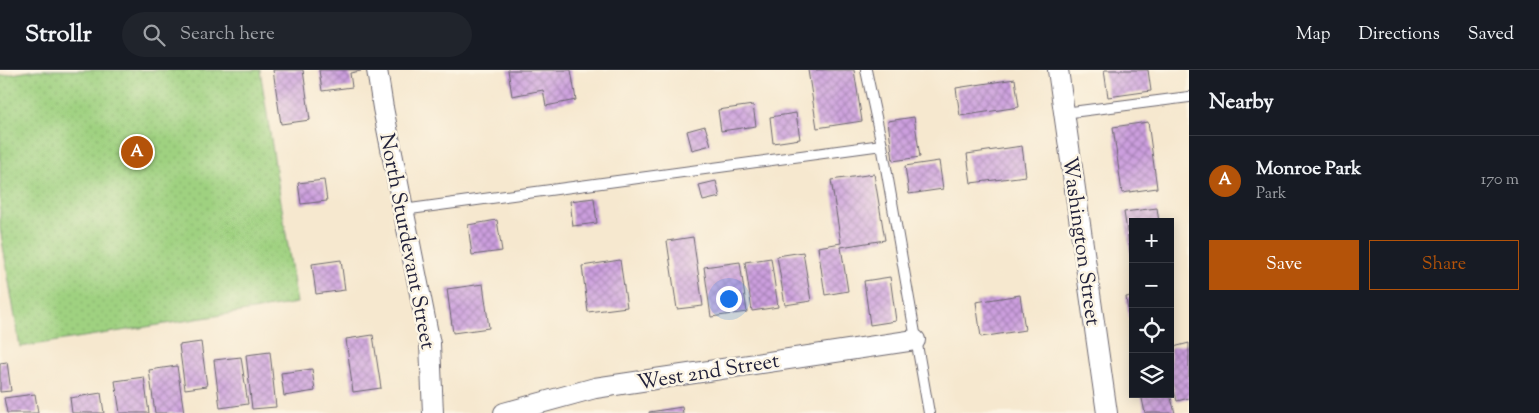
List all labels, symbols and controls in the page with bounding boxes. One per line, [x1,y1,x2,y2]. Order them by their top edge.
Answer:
search box [122,12,472,57]
text: Strollr [25,18,92,52]
icon: search [140,21,168,49]
text: Search here [180,21,275,48]
text: Map [1296,22,1331,48]
text: Directions [1359,22,1440,48]
text: Saved [1468,22,1514,48]
text: Nearby [1209,88,1274,118]
street label: North Sturdevant Street [370,131,442,352]
pin: A [121,133,153,171]
street label: Washington Street [1053,155,1107,328]
text: Monroe Park [1256,156,1361,183]
text: A [1219,169,1232,192]
text: 170 m [1481,169,1519,192]
text: Park [1256,183,1287,206]
map controls [1129,218,1174,398]
button: + [1129,218,1174,263]
button: Save [1209,240,1359,290]
button: Share [1369,240,1519,290]
button: − [1129,263,1174,308]
your location [716,286,742,312]
button: locate [1129,308,1174,353]
street label: West 2nd Street [635,347,782,399]
button: layers [1129,353,1174,398]

